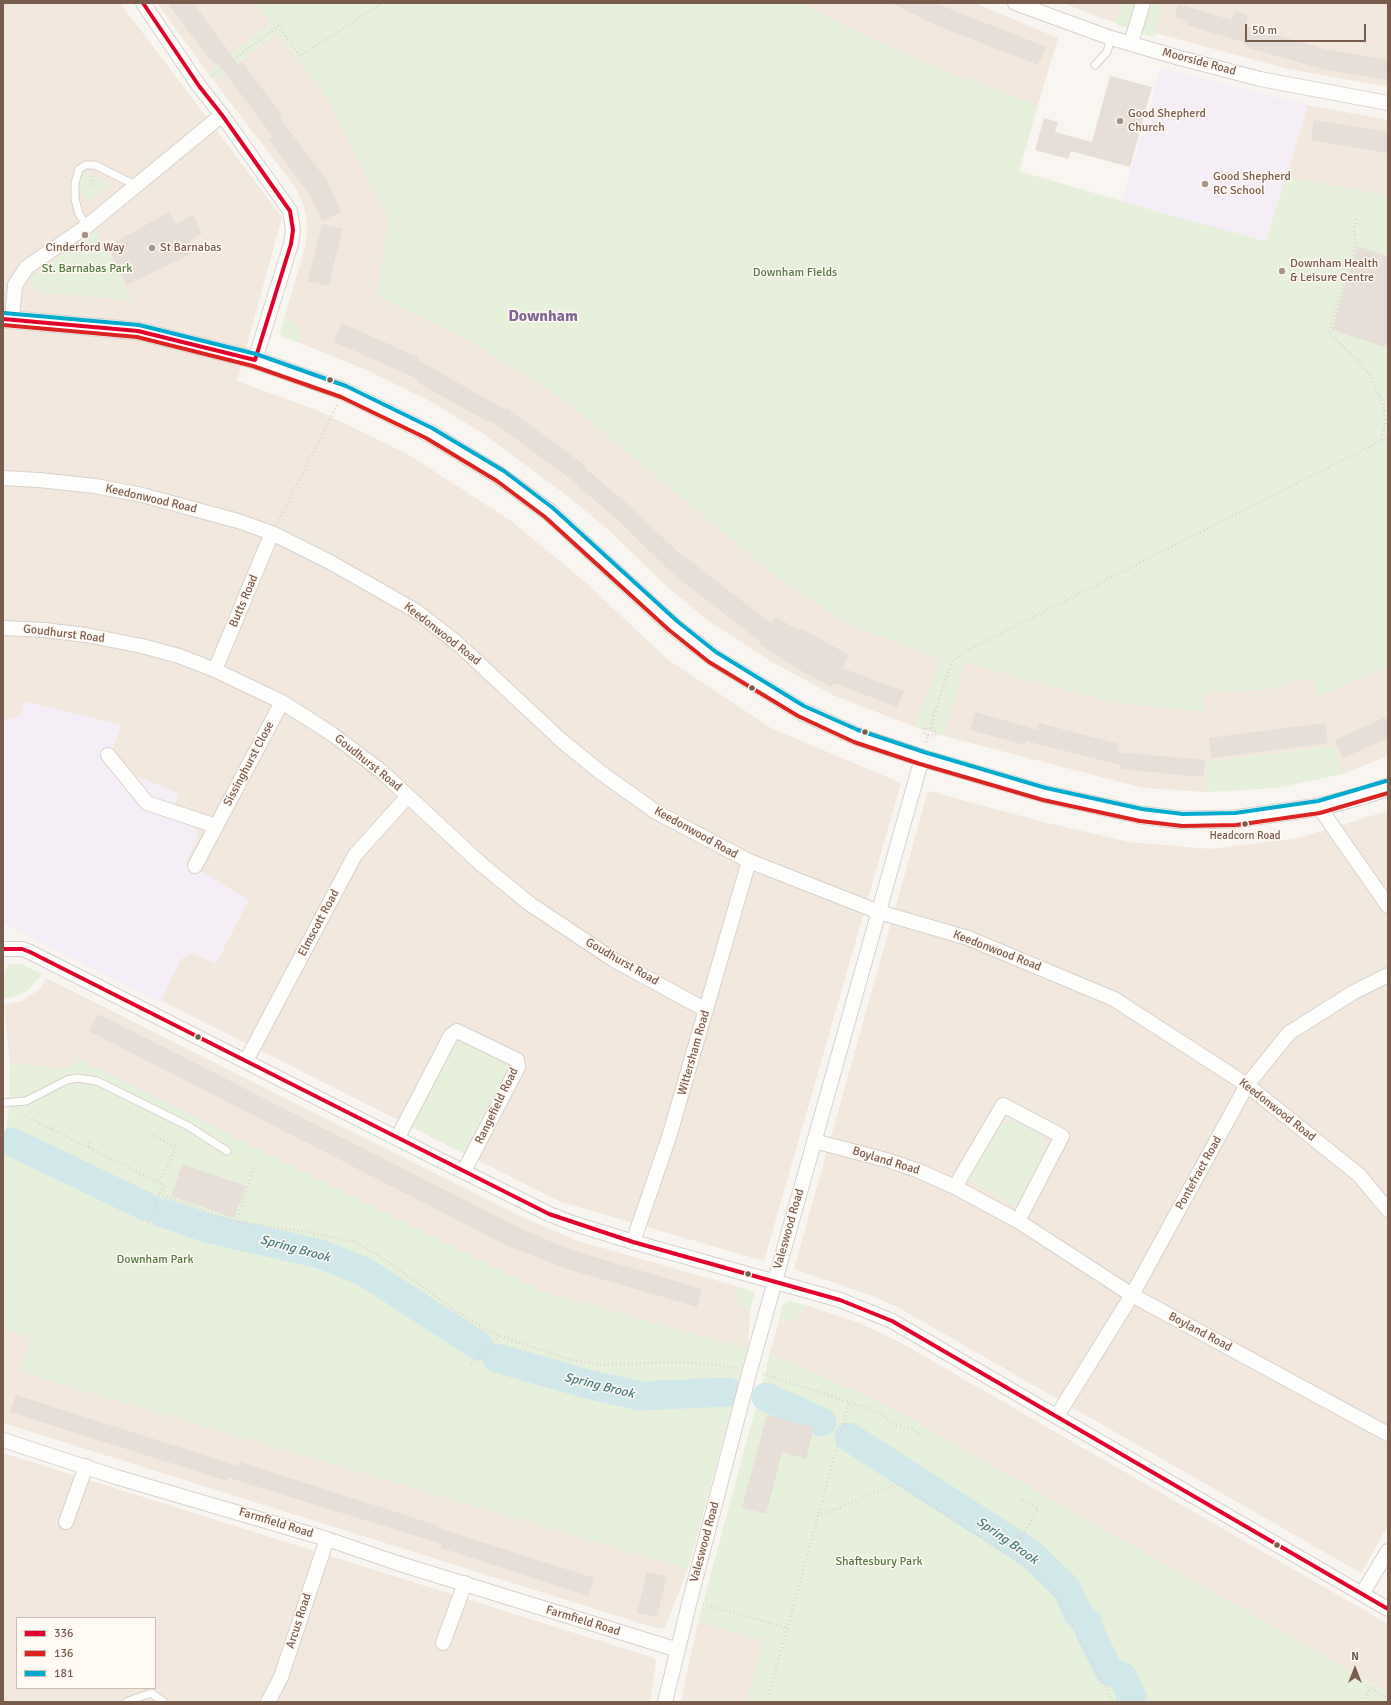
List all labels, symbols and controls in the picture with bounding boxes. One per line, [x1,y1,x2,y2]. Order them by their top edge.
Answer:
scale bar [1247,16,1368,42]
text: 50 m [1252,23,1277,38]
street label: Moorside Road [1161,45,1237,79]
place label: Good Shepherd Church [1128,107,1206,135]
marker: Good Shepherd Church [1115,116,1125,126]
place label: Good Shepherd RC School [1213,170,1291,198]
marker: Good Shepherd RC School [1200,179,1210,189]
marker: Cinderford Way [80,230,90,240]
place label: Cinderford Way [46,241,124,255]
place label: St Barnabas [160,241,222,255]
marker: St Barnabas [147,243,157,253]
place label: Downham Health & Leisure Centre [1290,257,1378,285]
park label: St. Barnabas Park [42,262,132,276]
park label: Downham Fields [753,266,837,280]
marker: Downham Health & Leisure Centre [1277,266,1287,276]
district label: Downham [508,307,578,327]
unlabelled marker [325,375,335,385]
street label: Keedonwood Road [104,481,198,517]
street label: Butts Road [226,573,262,629]
street label: Keedonwood Road [401,600,483,668]
street label: Goudhurst Road [22,622,106,646]
unlabelled marker [747,683,757,693]
street label: Sissinghurst Close [221,719,277,809]
unlabelled marker [860,727,870,737]
street label: Goudhurst Road [332,732,404,794]
street label: Keedonwood Road [652,804,740,862]
marker: Headcorn Road [1240,819,1250,829]
place label: Headcorn Road [1209,829,1281,843]
street label: Elmscott Road [295,887,343,959]
street label: Keedonwood Road [951,928,1043,974]
street label: Goudhurst Road [583,935,661,989]
street label: Wittersham Road [675,1009,713,1097]
unlabelled marker [193,1032,203,1042]
street label: Rangefield Road [472,1065,522,1147]
street label: Keedonwood Road [1236,1076,1318,1144]
street label: Pontefract Road [1173,1134,1225,1212]
street label: Boyland Road [851,1144,921,1178]
street label: Valeswood Road [771,1187,807,1271]
water label: Spring Brook [258,1232,332,1266]
park label: Downham Park [117,1253,193,1267]
unlabelled marker [743,1269,753,1279]
street label: Boyland Road [1166,1309,1234,1355]
water label: Spring Brook [562,1370,636,1402]
street label: Valeswood Road [687,1500,723,1584]
street label: Farmfield Road [237,1505,315,1541]
water label: Spring Brook [973,1514,1041,1568]
unlabelled marker [1272,1540,1282,1550]
park label: Shaftesbury Park [835,1555,923,1569]
street label: Arcus Road [283,1592,315,1650]
street label: Farmfield Road [544,1603,622,1639]
legend [16,1617,156,1689]
text: 336 [54,1626,73,1641]
text: 136 [54,1646,73,1661]
north arrow [1335,1649,1375,1689]
text: N [1351,1650,1359,1663]
text: 181 [54,1666,73,1681]

